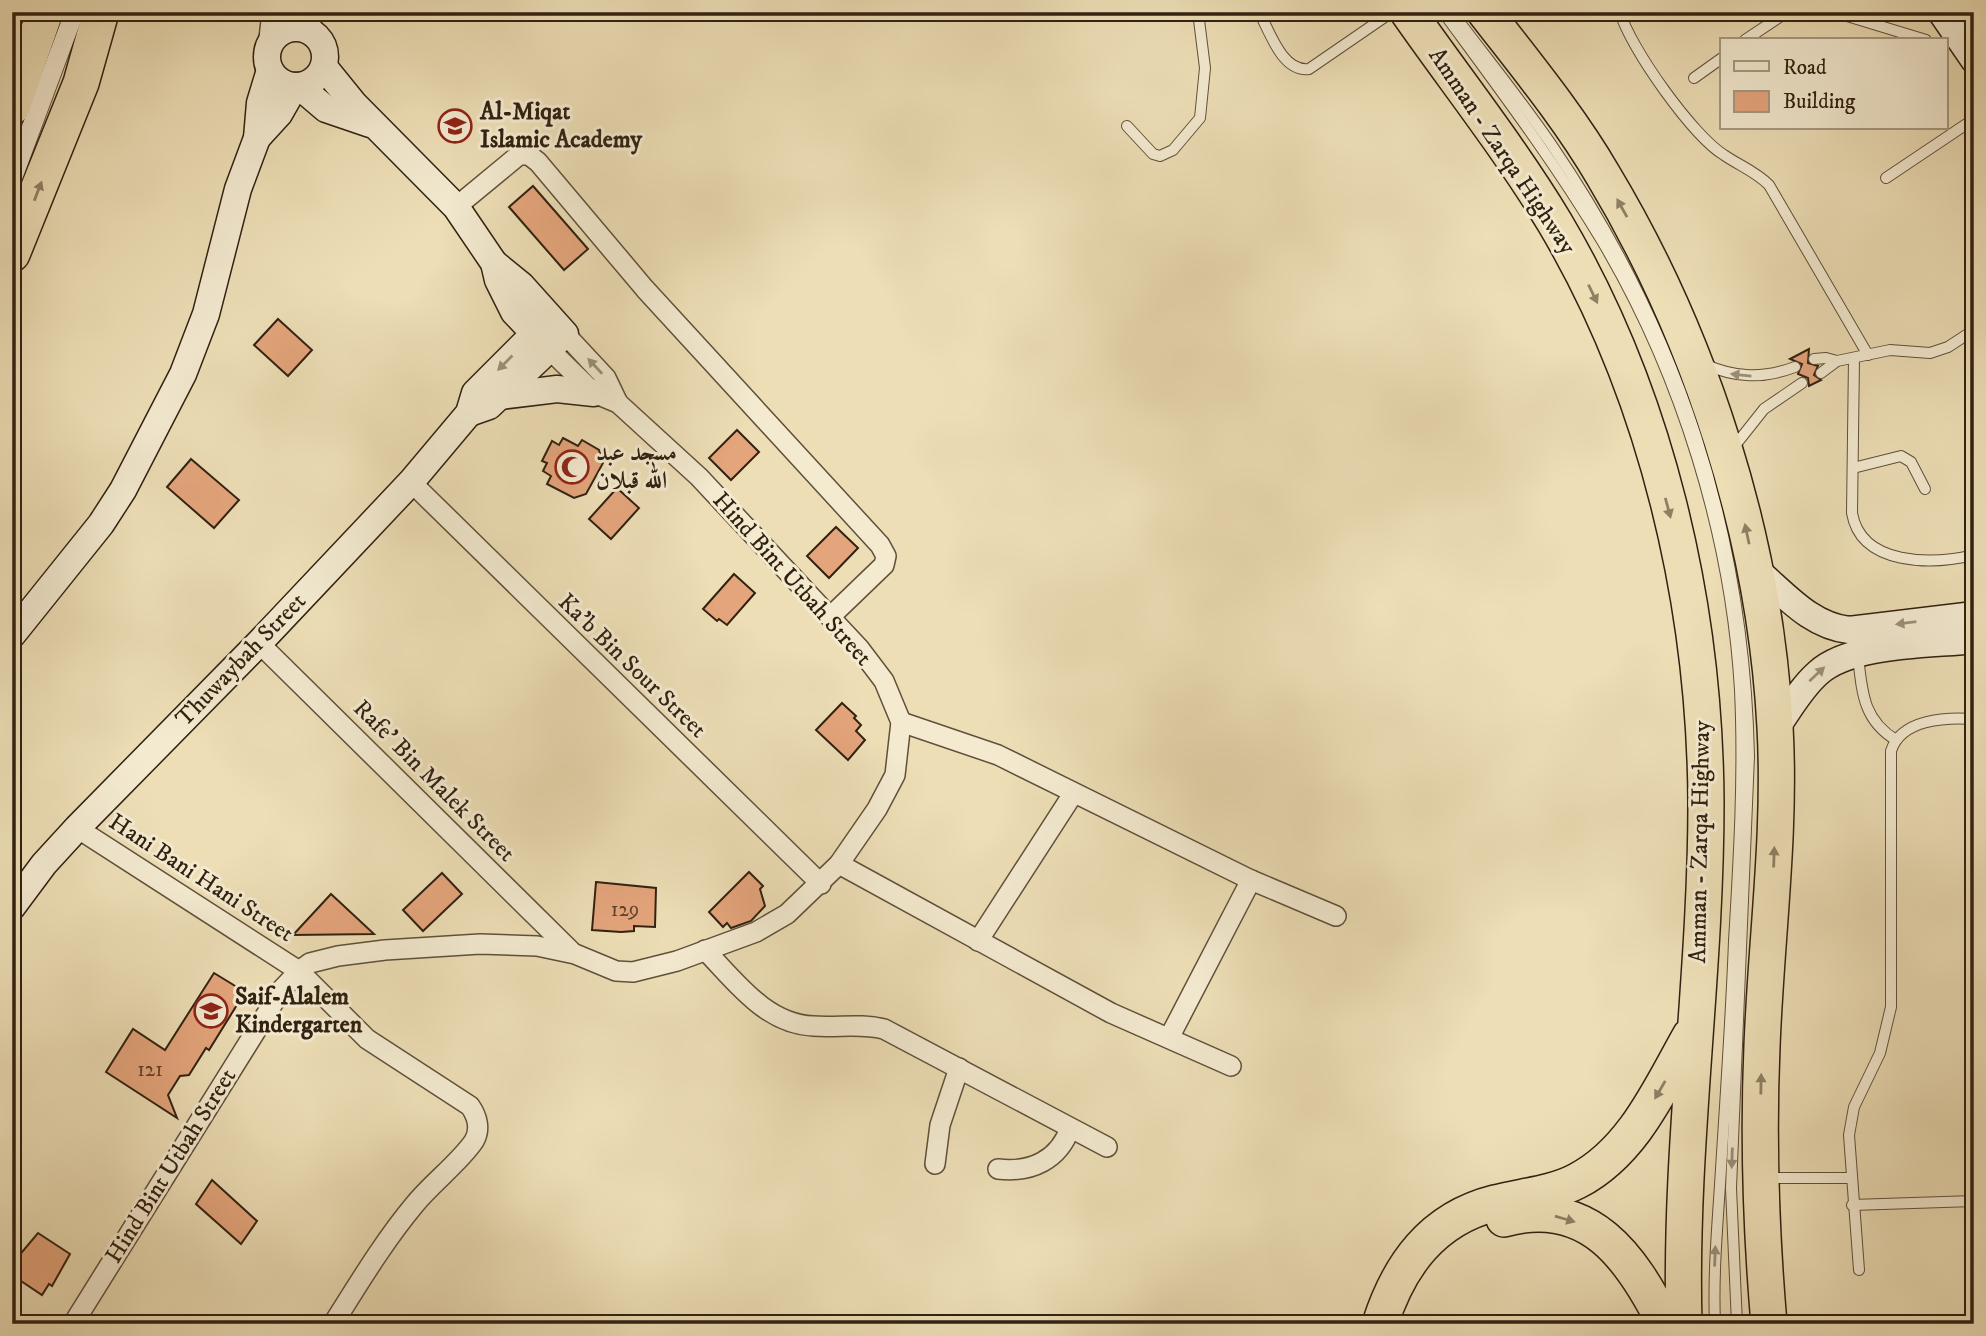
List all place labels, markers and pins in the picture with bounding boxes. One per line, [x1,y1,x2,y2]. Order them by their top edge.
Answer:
place label: Al-Miqat Islamic Academy [479,97,643,155]
school or university icon: Al-Miqat Islamic Academy [436,107,474,145]
place label: مسجد عبد الله قبلان [596,438,677,496]
mosque icon: مسجد عبد الله قبلان [553,448,591,486]
place label: Saif-Alalem Kindergarten [235,982,363,1040]
school or university icon: Saif-Alalem Kindergarten [192,992,230,1030]

